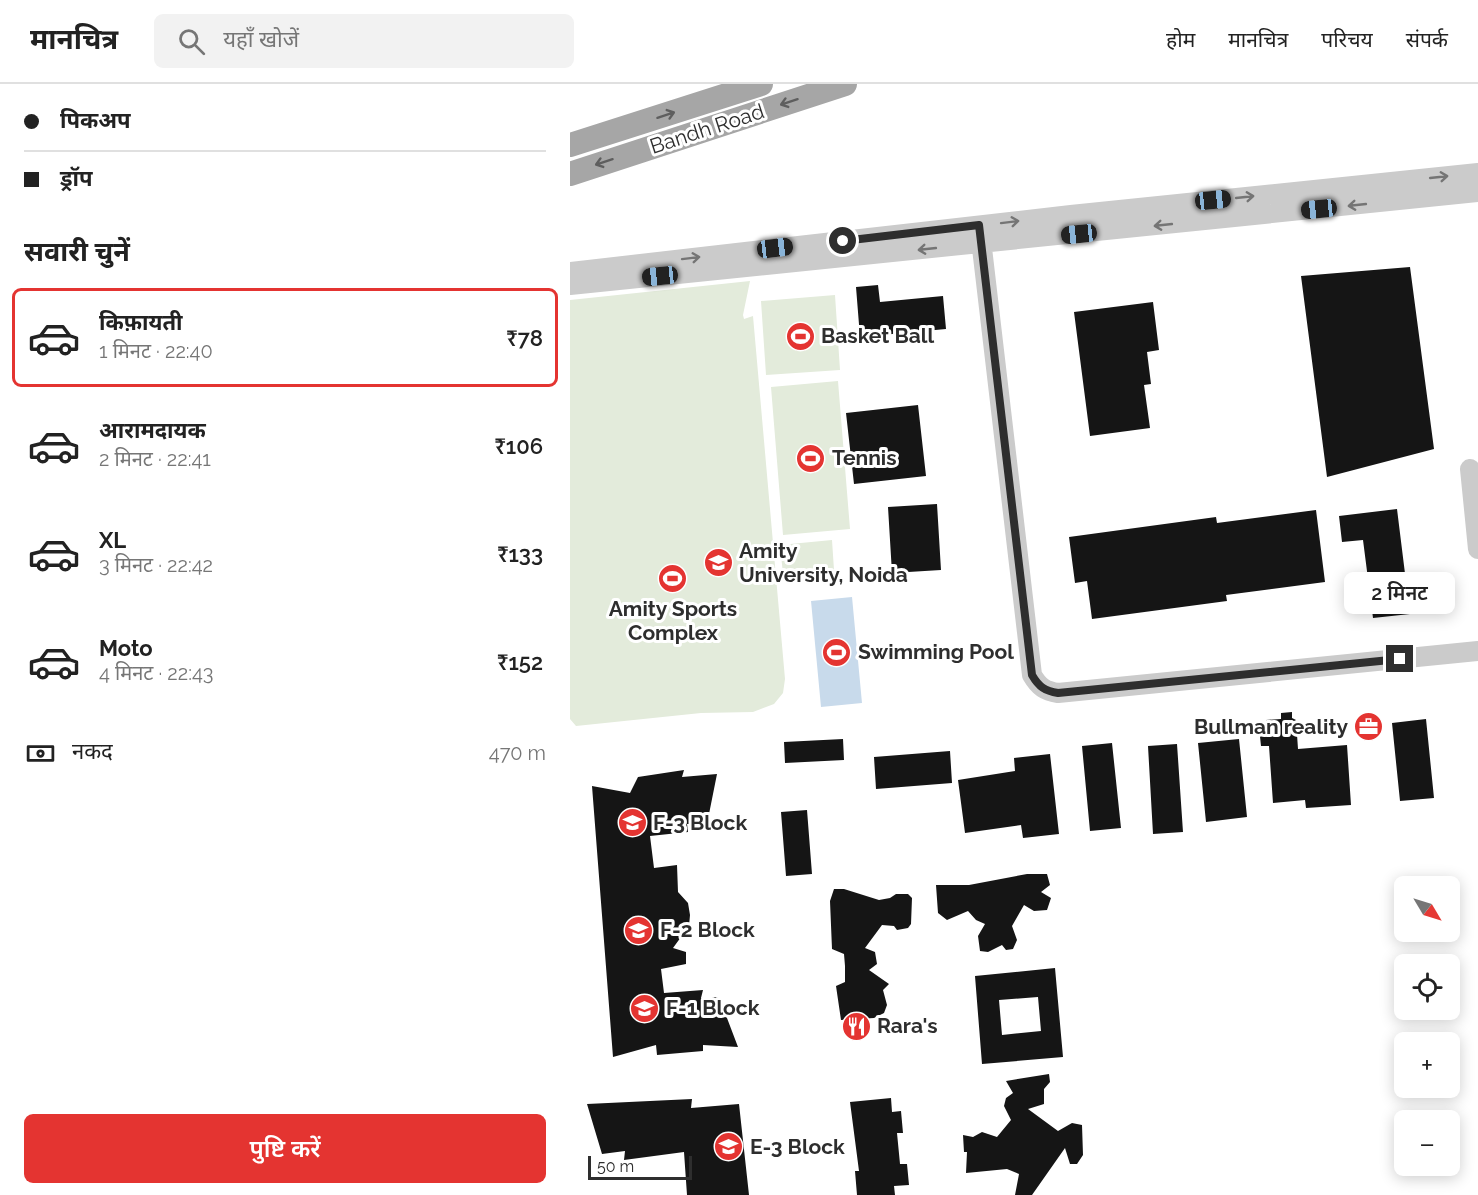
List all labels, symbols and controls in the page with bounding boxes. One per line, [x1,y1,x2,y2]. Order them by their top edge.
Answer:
search box [154,14,574,68]
text: मानचित्र [30,23,118,56]
icon: search [175,25,208,58]
text: यहाँ खोजें [223,26,299,52]
text: होम [1166,27,1195,52]
text: मानचित्र [1228,27,1288,52]
text: परिचय [1321,27,1373,52]
text: संपर्क [1406,27,1448,52]
one-way arrow [780,97,799,108]
street label: Bandh Road [647,98,767,159]
text: पिकअप [60,107,131,133]
one-way arrow [656,108,675,119]
one-way arrow [595,158,614,169]
text: ड्रॉप [60,165,93,191]
one-way arrow [1429,171,1449,182]
car [1194,189,1232,211]
one-way arrow [1235,191,1255,202]
car [1300,198,1338,220]
one-way arrow [1348,200,1368,211]
one-way arrow [999,216,1019,227]
one-way arrow [1154,220,1174,231]
car [1060,223,1098,245]
route start [829,227,856,254]
text: सवारी चुनें [24,236,130,267]
car [756,237,794,259]
one-way arrow [918,244,938,255]
one-way arrow [680,252,700,263]
car [641,265,679,287]
text: किफ़ायती [99,309,183,335]
icon: car [27,311,81,365]
sports icon: Basket Ball [784,320,816,352]
place label: Basket Ball [821,323,934,348]
text: ₹78 [506,325,543,351]
text: 1 मिनट · 22:40 [99,339,213,363]
text: आरामदायक [99,417,206,443]
icon: car [27,419,81,473]
text: ₹106 [494,433,543,459]
sports icon: Tennis [795,442,827,474]
place label: Tennis [832,445,897,470]
text: 2 मिनट · 22:41 [99,447,211,471]
icon: car [27,527,81,581]
text: XL [99,527,126,553]
place label: Amity University, Noida [739,538,908,587]
text: ₹133 [497,541,543,567]
school or university icon: Amity University, Noida [702,547,734,579]
text: 3 मिनट · 22:42 [99,553,213,577]
sports icon: Amity Sports Complex [657,562,689,594]
callout: 2 मिनट [1344,572,1456,614]
text: 2 मिनट [1371,581,1428,605]
place label: Amity Sports Complex [609,596,737,645]
icon: car [27,635,81,689]
text: Moto [99,635,153,661]
sports icon: Swimming Pool [821,636,853,668]
place label: Swimming Pool [858,639,1014,664]
route end [1386,645,1413,672]
text: ₹152 [497,649,543,675]
text: 4 मिनट · 22:43 [99,661,214,685]
office icon: Bullman reality [1353,711,1385,743]
place label: Bullman reality [1194,714,1348,739]
icon: cash [24,737,57,770]
text: नकद [72,738,113,764]
text: 470 m [489,741,546,765]
school or university icon: F-3 Block [616,807,648,839]
place label: F-3 Block [653,810,747,835]
north arrow [1394,876,1460,942]
map controls [1394,876,1460,1176]
school or university icon: F-2 Block [623,914,655,946]
place label: F-2 Block [660,917,755,942]
button: locate [1394,954,1460,1020]
school or university icon: F-1 Block [629,992,661,1024]
place label: F-1 Block [666,995,760,1020]
restaurant icon: Rara's [840,1010,872,1042]
place label: Rara's [877,1013,938,1038]
button: + [1394,1032,1460,1098]
button: − [1394,1110,1460,1176]
button: पुष्टि करें [24,1114,546,1183]
school or university icon: E-3 Block [713,1131,745,1163]
place label: E-3 Block [750,1134,845,1159]
scale bar [588,1153,692,1180]
text: 50 m [597,1157,634,1176]

